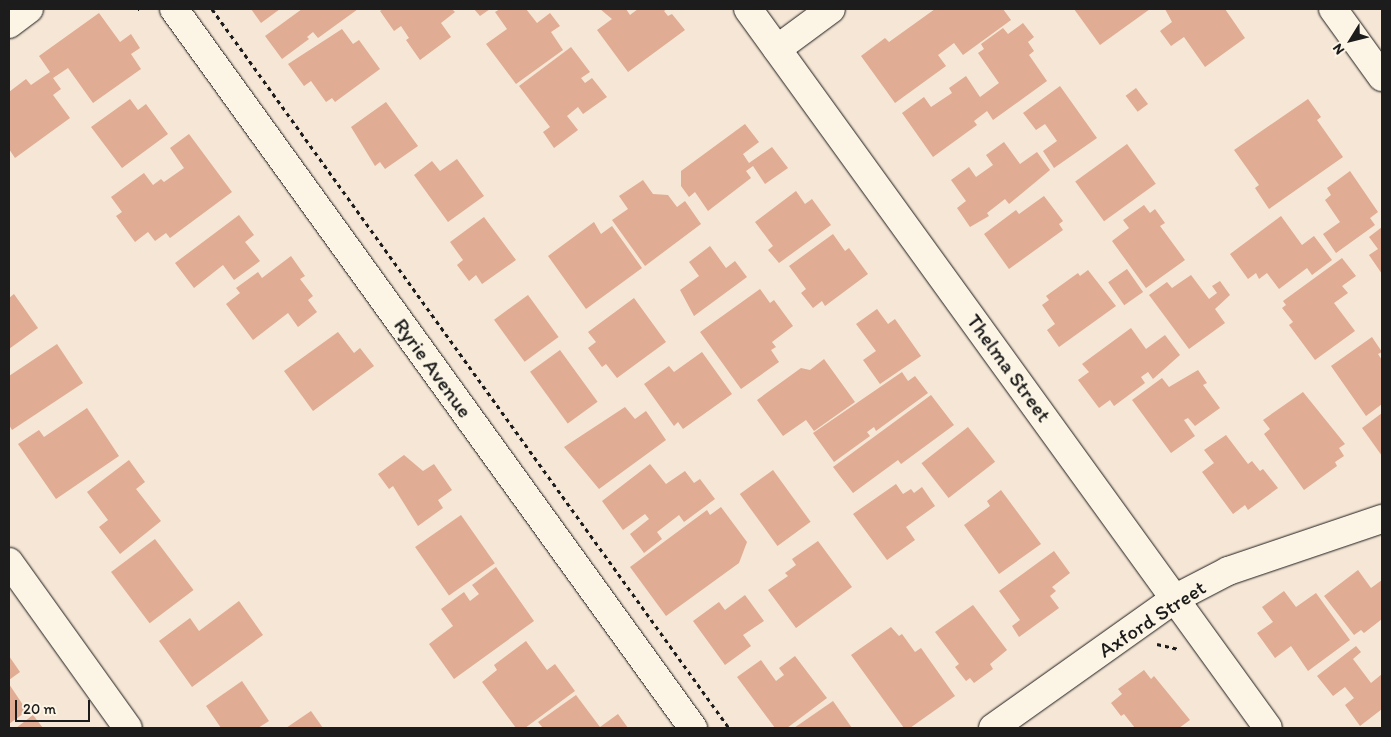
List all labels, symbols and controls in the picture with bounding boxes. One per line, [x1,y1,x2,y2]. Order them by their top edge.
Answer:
north arrow [1326,15,1376,65]
text: N [1329,40,1348,58]
street label: Thelma Street [961,309,1057,427]
street label: Ryrie Avenue [389,314,477,422]
street label: Axford Street [1094,575,1210,663]
scale bar [18,690,92,722]
text: 20 m [23,700,56,718]

